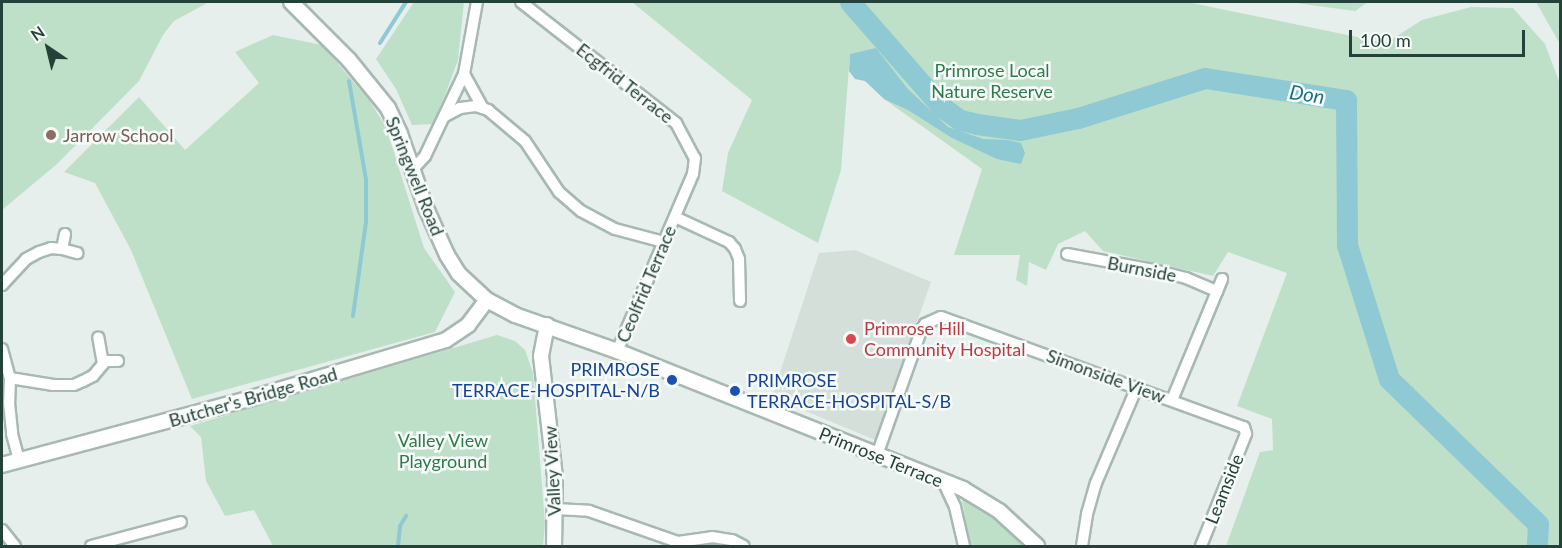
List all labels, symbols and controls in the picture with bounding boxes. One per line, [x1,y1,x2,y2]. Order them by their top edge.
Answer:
north arrow [18,18,78,78]
scale bar [1352,18,1528,56]
text: N [27,22,48,44]
text: 100 m [1360,29,1411,51]
street label: Ecgfrid Terrace [572,38,678,128]
park label: Primrose Local Nature Reserve [931,60,1053,103]
water label: Don [1288,79,1326,109]
street label: Springwell Road [381,113,449,239]
place label: Jarrow School [63,124,174,146]
marker: Jarrow School [44,128,58,142]
street label: Ceolfrid Terrace [612,222,680,346]
street label: Burnside [1106,252,1178,286]
place label: Primrose Hill Community Hospital [864,318,1026,360]
marker: Primrose Hill Community Hospital [842,330,860,348]
street label: Simonside View [1043,344,1169,408]
place label: PRIMROSE TERRACE-HOSPITAL-N/B [452,359,660,401]
street label: Butcher's Bridge Road [166,363,340,431]
place label: PRIMROSE TERRACE-HOSPITAL-S/B [747,370,951,412]
marker: PRIMROSE TERRACE-HOSPITAL-N/B [665,373,679,387]
marker: PRIMROSE TERRACE-HOSPITAL-S/B [728,384,742,398]
street label: Primrose Terrace [816,422,946,492]
street label: Valley View [539,425,565,517]
park label: Valley View Playground [397,430,489,472]
street label: Leamside [1200,451,1248,527]

